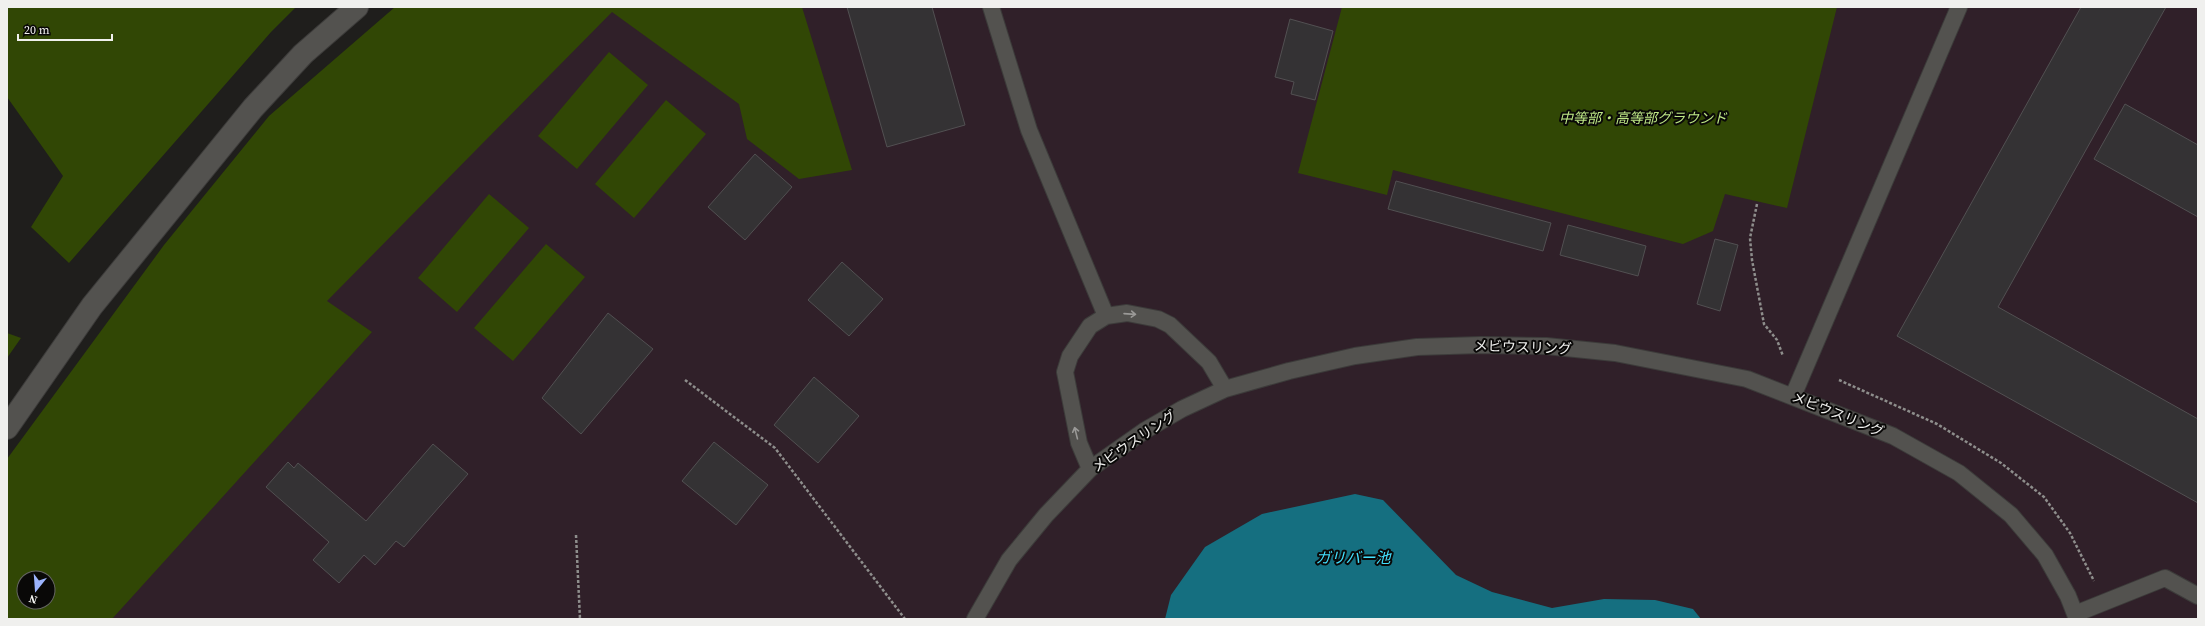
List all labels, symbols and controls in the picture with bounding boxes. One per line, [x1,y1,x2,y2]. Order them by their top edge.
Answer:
scale bar [18,16,112,42]
text: 20 m [24,22,50,38]
park label: 中等部・高等部グラウンド [1559,108,1728,128]
one-way arrow [1123,310,1136,317]
street label: メビウスリング [1474,335,1572,359]
street label: メビウスリング [1789,386,1887,442]
street label: メビウスリング [1088,405,1180,477]
one-way arrow [1072,427,1080,440]
water label: ガリバー池 [1315,547,1392,568]
north arrow [16,570,56,610]
text: N [27,591,39,607]

